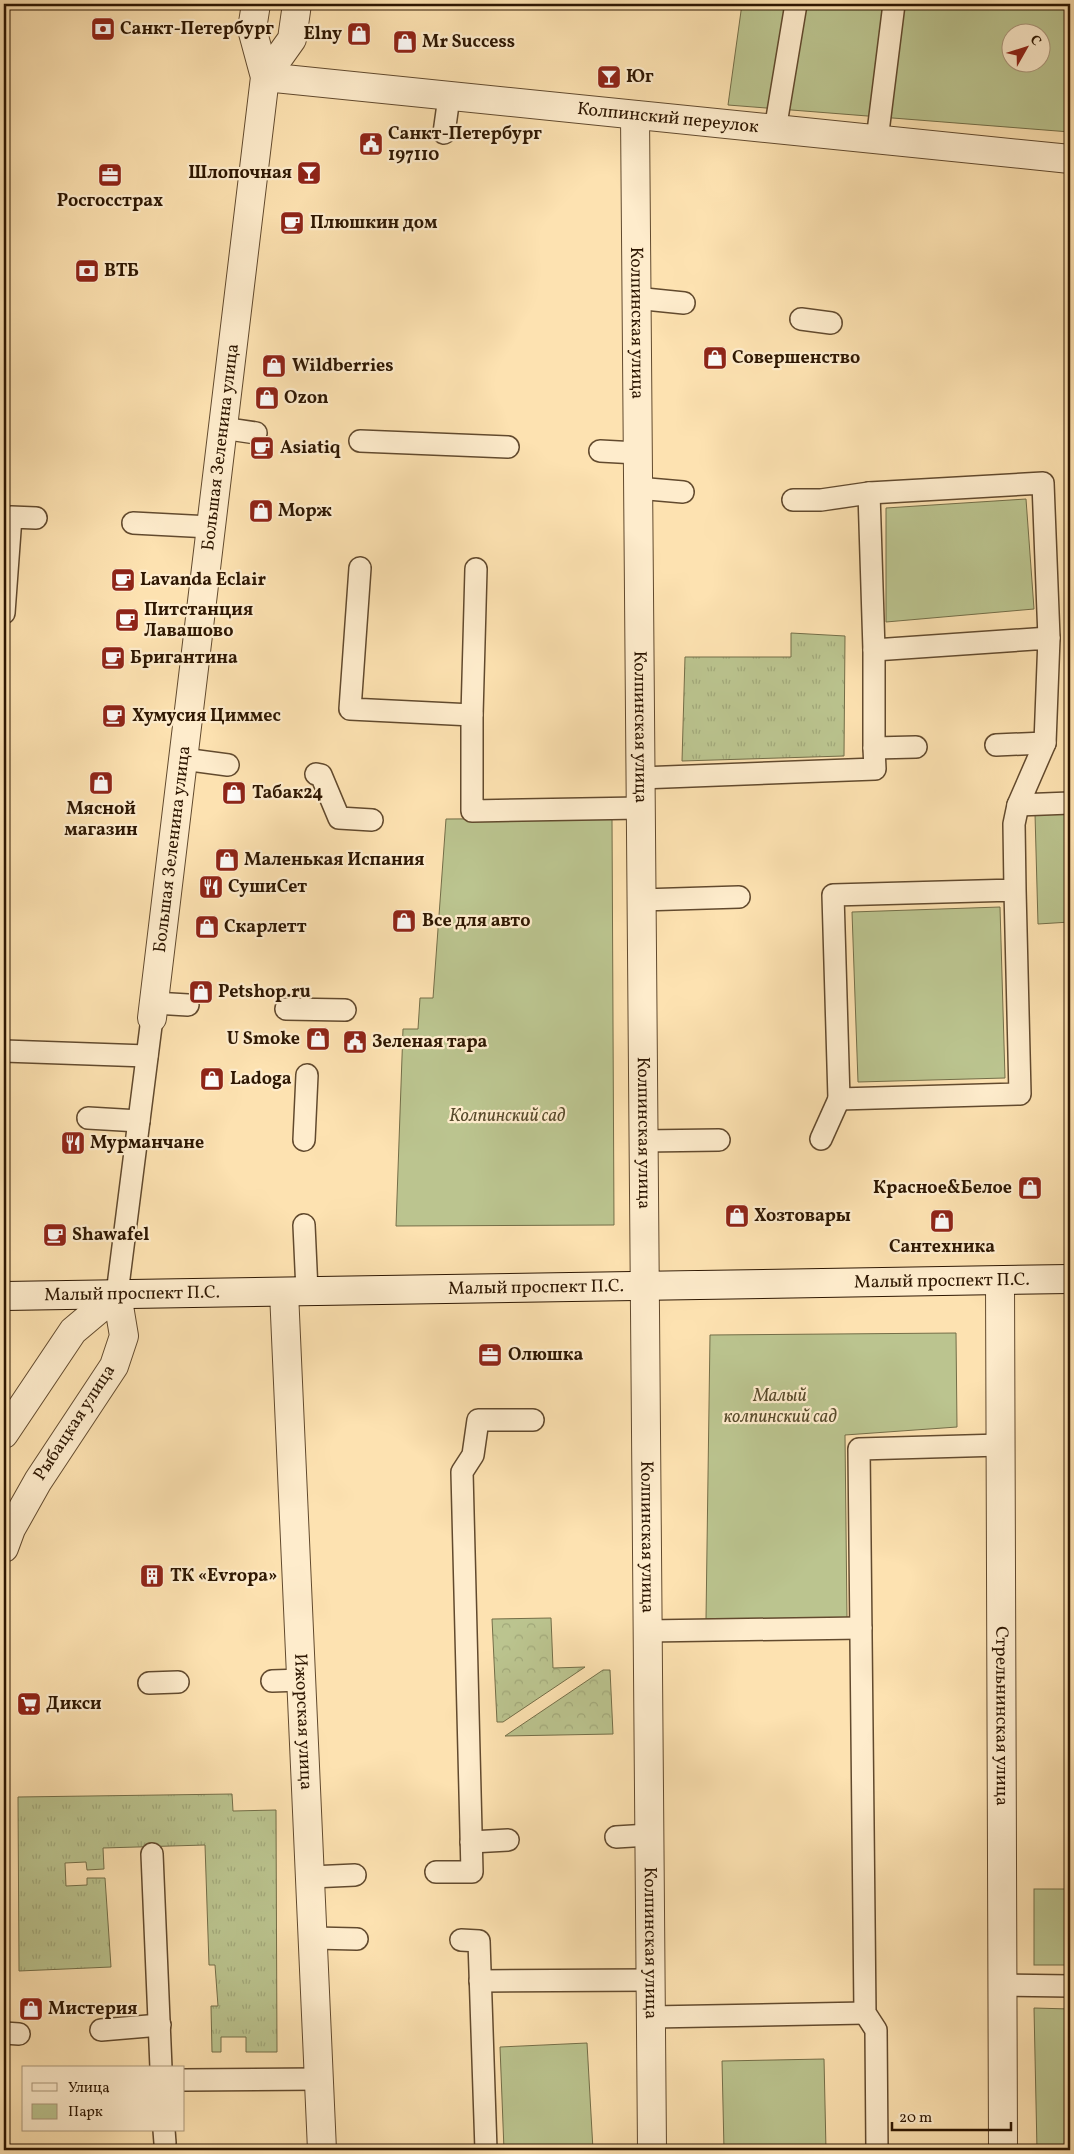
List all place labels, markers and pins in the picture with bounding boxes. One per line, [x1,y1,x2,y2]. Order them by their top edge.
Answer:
bank icon: Санкт-Петербург [90,16,116,42]
place label: Санкт-Петербург [120,17,274,42]
shop icon: Elny [346,21,372,47]
place label: Elny [303,22,342,47]
shop icon: Mr Success [392,29,418,55]
place label: Mr Success [422,30,515,55]
bar icon: Юг [596,64,622,90]
place label: Юг [626,65,654,90]
place label: Санкт-Петербург 197110 [388,122,542,168]
public building icon: Санкт-Петербург 197110 [358,131,384,157]
bar icon: Шлопочная [296,160,322,186]
place label: Шлопочная [188,161,292,186]
office icon: Росгосстрах [97,162,123,188]
place label: Росгосстрах [57,189,163,214]
cafe icon: Плюшкин дом [279,210,305,236]
place label: Плюшкин дом [310,211,438,236]
bank icon: ВТБ [74,258,100,284]
place label: ВТБ [104,259,139,284]
shop icon: Совершенство [702,345,728,371]
place label: Совершенство [732,346,860,371]
shop icon: Wildberries [261,353,287,379]
place label: Wildberries [292,354,393,379]
shop icon: Ozon [254,385,280,411]
place label: Ozon [284,386,329,411]
cafe icon: Asiatiq [249,435,275,461]
place label: Asiatiq [280,436,341,461]
shop icon: Морж [248,498,274,524]
place label: Морж [278,499,332,524]
cafe icon: Lavanda Eclair [110,567,136,593]
place label: Lavanda Eclair [140,568,266,593]
place label: Питстанция Лавашово [144,598,253,644]
cafe icon: Питстанция Лавашово [114,607,140,633]
cafe icon: Бригантина [100,645,126,671]
place label: Бригантина [130,646,238,671]
cafe icon: Хумусия Циммес [101,703,127,729]
place label: Хумусия Циммес [132,704,281,729]
shop icon: Мясной магазин [88,770,114,796]
shop icon: Табак24 [221,780,247,806]
place label: Табак24 [252,781,323,806]
place label: Мясной магазин [64,797,138,843]
shop icon: Маленькая Испания [214,847,240,873]
place label: Маленькая Испания [244,848,425,873]
restaurant icon: СушиСет [198,874,224,900]
place label: СушиСет [228,875,307,900]
shop icon: Все для авто [391,908,417,934]
place label: Все для авто [422,909,531,934]
shop icon: Скарлетт [194,914,220,940]
place label: Скарлетт [224,915,307,940]
shop icon: Petshop.ru [188,979,214,1005]
place label: Petshop.ru [218,980,311,1005]
shop icon: U Smoke [305,1026,331,1052]
place label: U Smoke [227,1027,300,1052]
public building icon: Зеленая тара [342,1029,368,1055]
place label: Зеленая тара [372,1030,488,1055]
shop icon: Ladoga [199,1066,225,1092]
place label: Ladoga [230,1067,292,1092]
restaurant icon: Мурманчане [60,1130,86,1156]
place label: Мурманчане [90,1131,204,1156]
shop icon: Красное&Белое [1017,1175,1043,1201]
place label: Красное&Белое [873,1176,1012,1201]
shop icon: Хозтовары [724,1203,750,1229]
place label: Хозтовары [754,1204,851,1229]
shop icon: Сантехника [929,1208,955,1234]
cafe icon: Shawafel [42,1222,68,1248]
place label: Shawafel [72,1223,149,1248]
place label: Сантехника [889,1235,995,1260]
office icon: Олюшка [477,1342,503,1368]
place label: Олюшка [508,1343,584,1368]
building icon: ТК «Evropa» [139,1563,165,1589]
place label: ТК «Evropa» [170,1564,277,1589]
supermarket icon: Дикси [16,1691,42,1717]
place label: Дикси [46,1692,102,1717]
shop icon: Мистерия [18,1996,44,2022]
place label: Мистерия [48,1997,138,2022]

